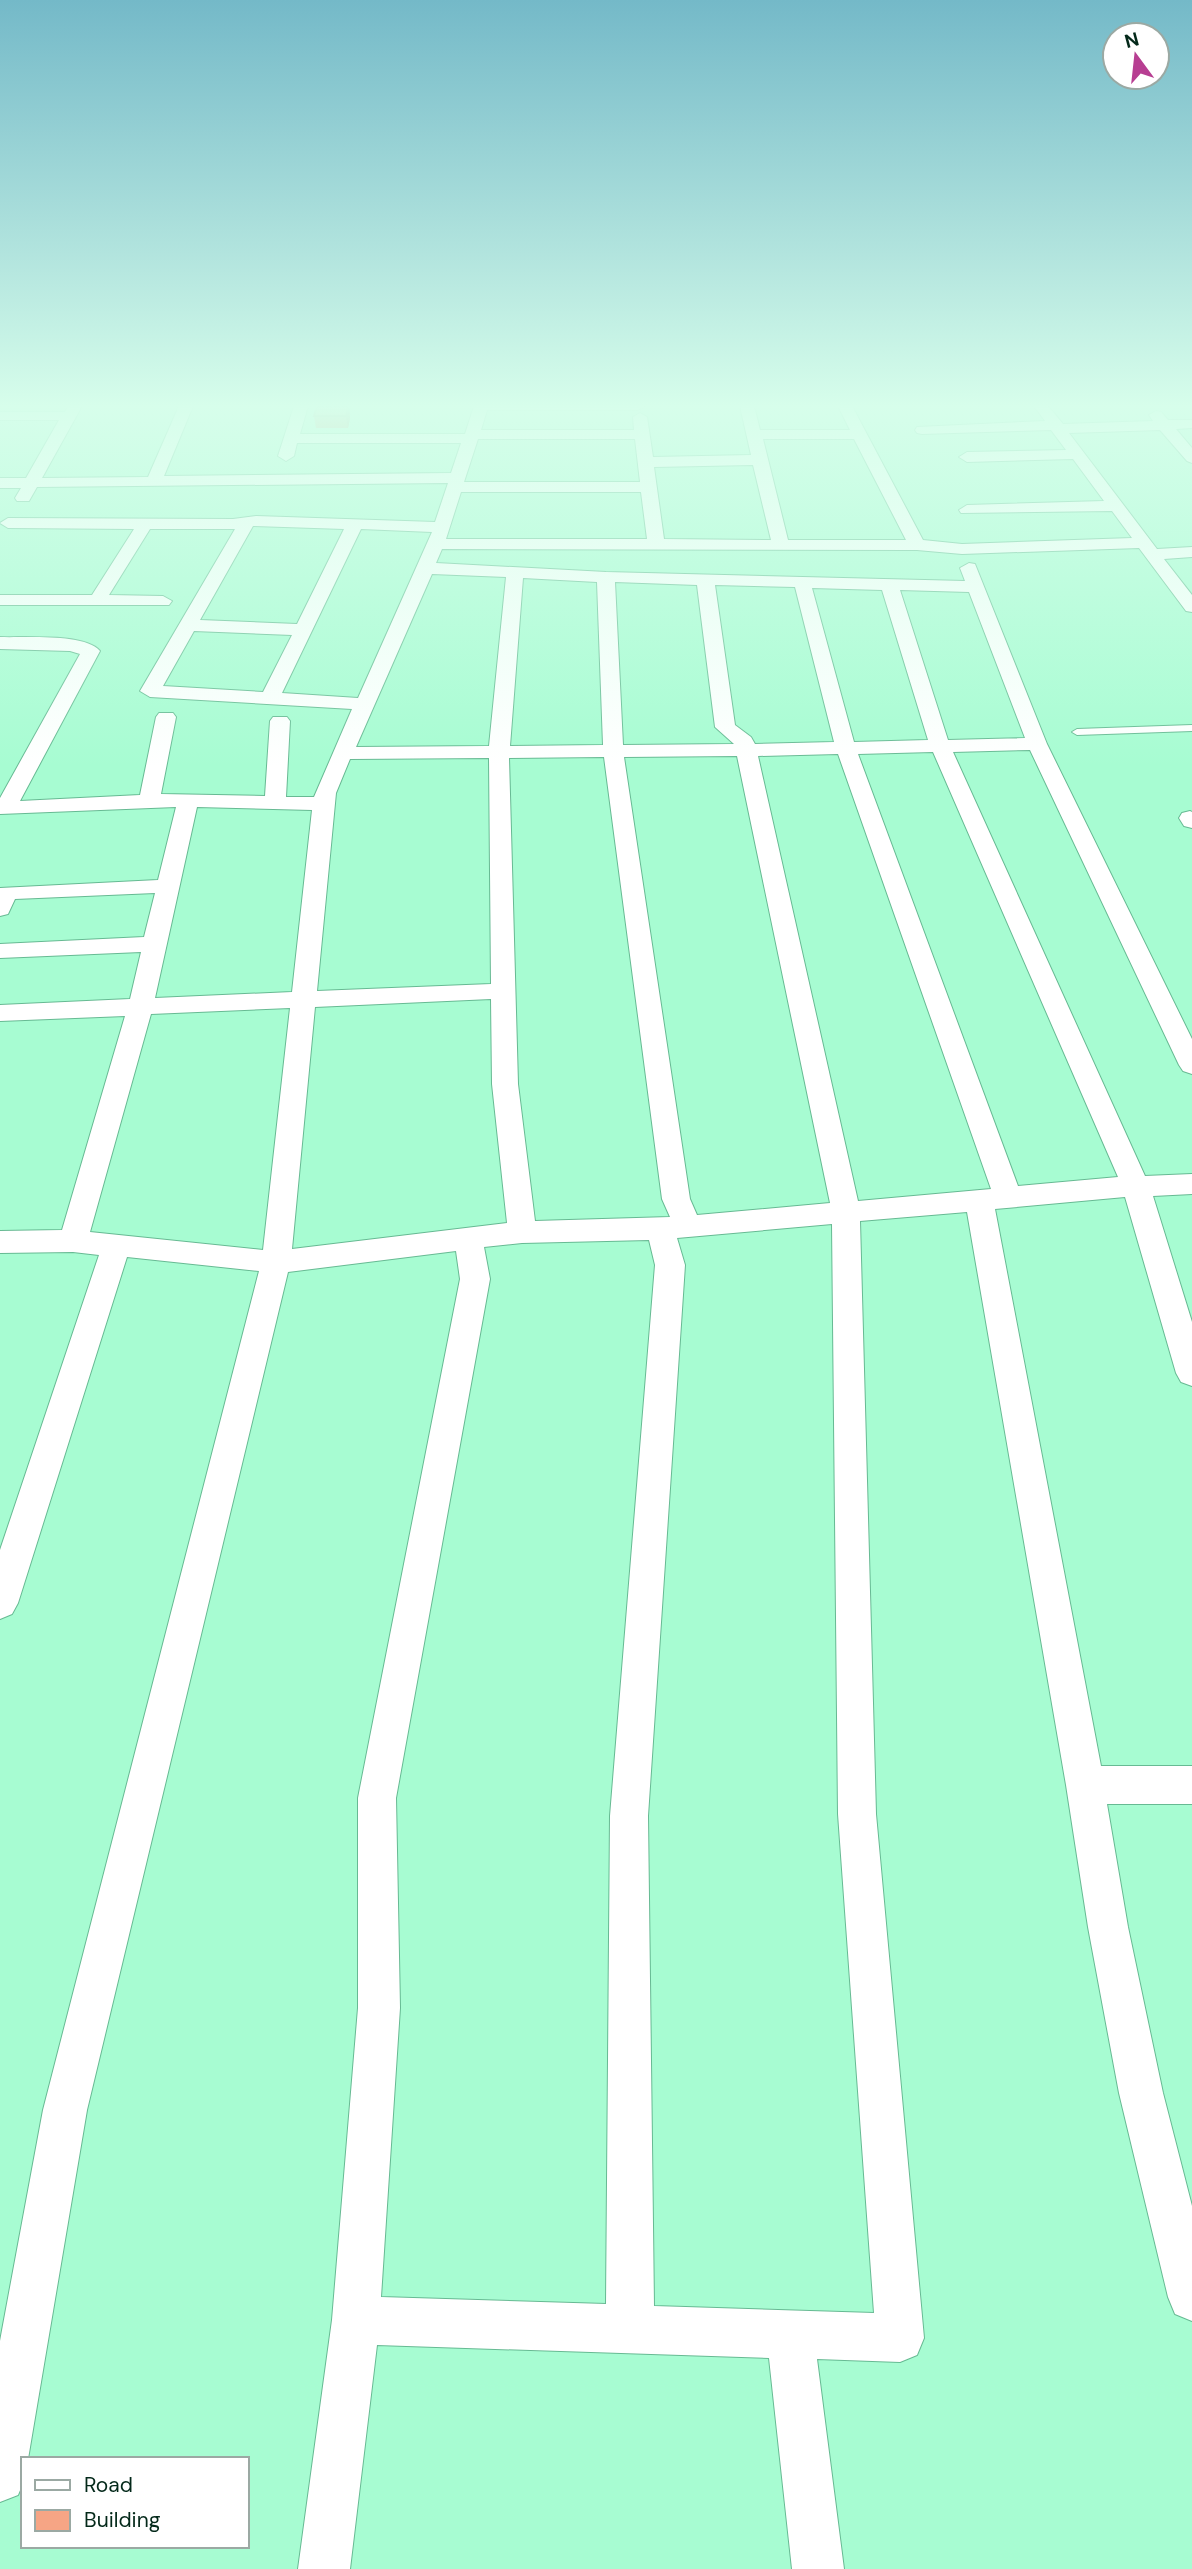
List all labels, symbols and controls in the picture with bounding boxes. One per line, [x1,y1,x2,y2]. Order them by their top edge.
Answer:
north arrow [1101,21,1171,91]
text: N [1122,26,1142,54]
legend [21,2457,248,2548]
text: Road [84,2471,133,2499]
text: Building [84,2506,161,2534]

